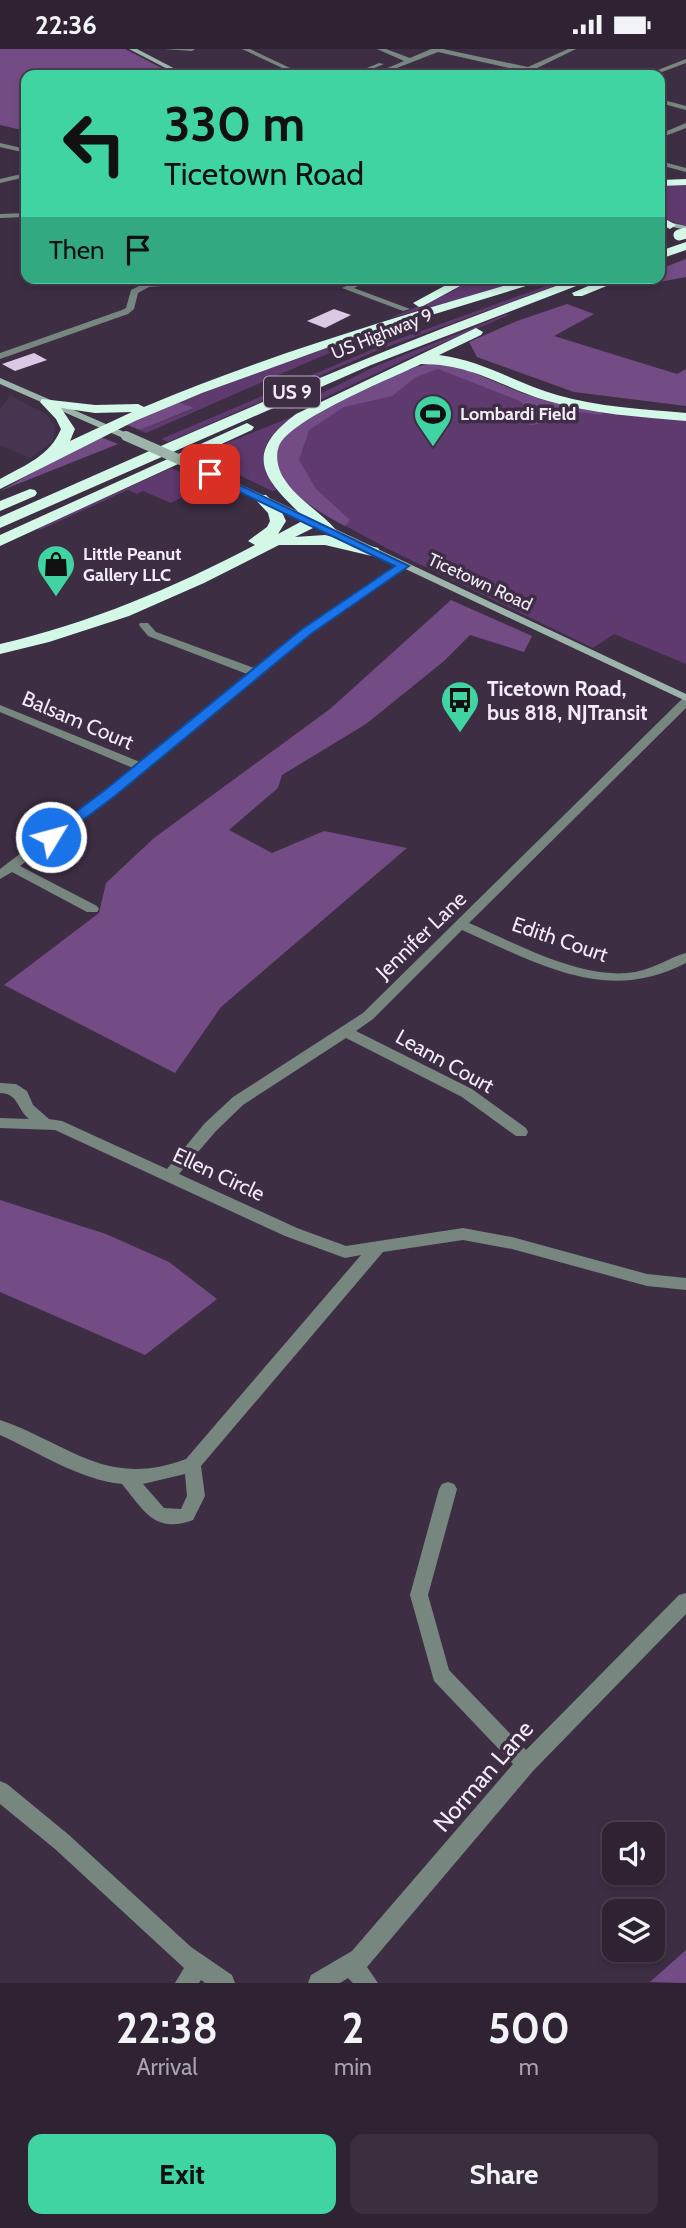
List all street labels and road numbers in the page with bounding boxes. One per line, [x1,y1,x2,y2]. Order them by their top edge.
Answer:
street label: US Highway 9 [328,304,436,364]
road number: US 9 [264,377,320,407]
street label: Ticetown Road [424,548,536,616]
street label: Balsam Court [19,685,137,755]
street label: Jennifer Lane [370,886,471,985]
street label: Edith Court [509,911,611,967]
street label: Leann Court [392,1024,498,1098]
street label: Ellen Circle [169,1142,269,1206]
street label: Norman Lane [427,1714,539,1838]

